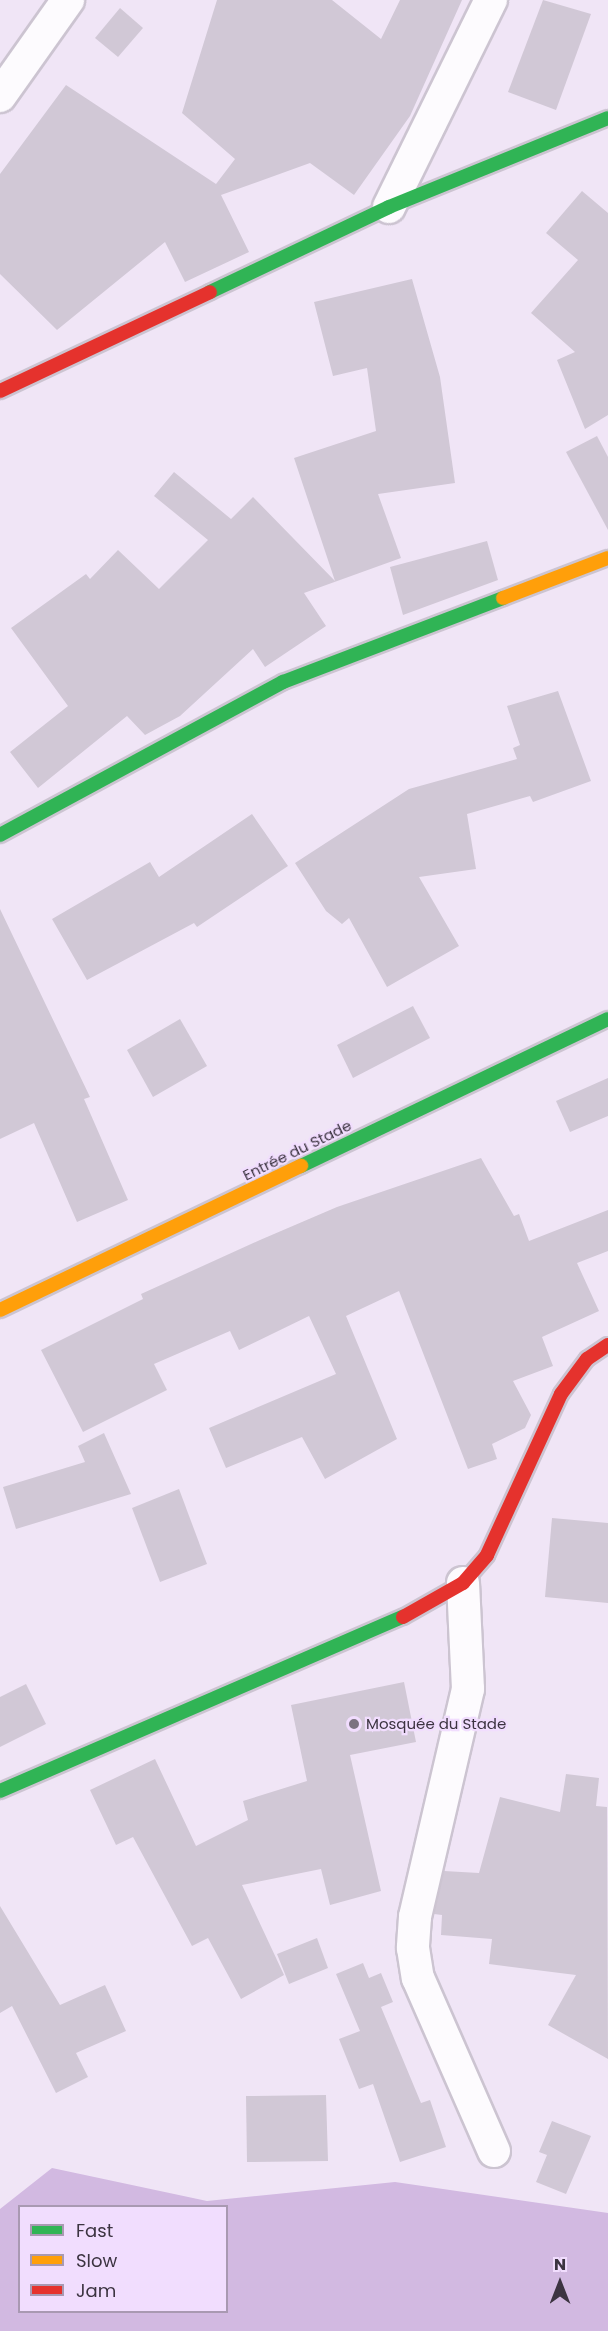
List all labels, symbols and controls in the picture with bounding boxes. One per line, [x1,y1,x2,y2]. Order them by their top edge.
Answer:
street label: Entrée du Stade [240,1116,354,1184]
place label: Mosquée du Stade [366,1715,506,1733]
marker: Mosquée du Stade [347,1717,361,1731]
legend [18,2205,228,2313]
text: Fast [76,2218,113,2243]
text: Slow [76,2248,117,2273]
north arrow [530,2253,590,2313]
text: N [554,2253,566,2276]
text: Jam [76,2278,116,2303]

